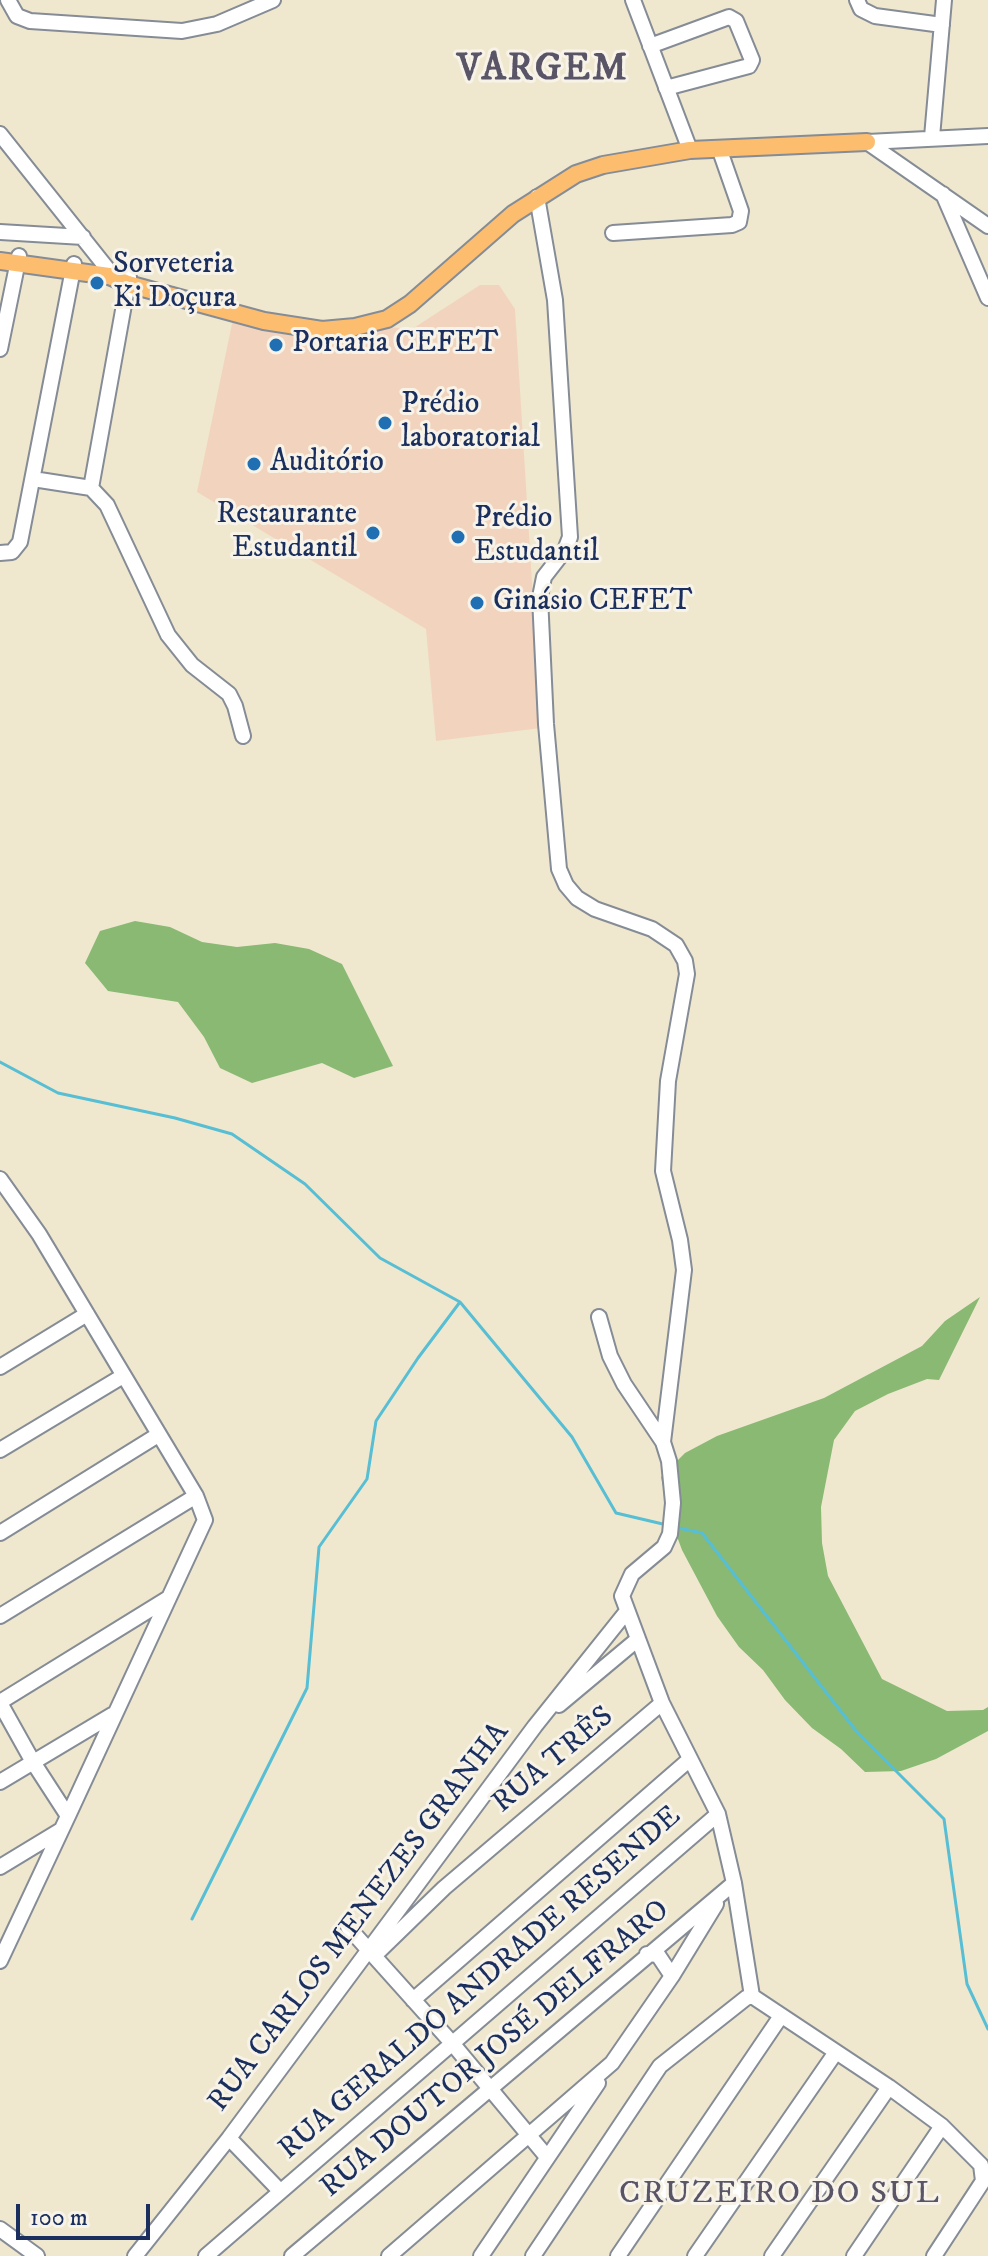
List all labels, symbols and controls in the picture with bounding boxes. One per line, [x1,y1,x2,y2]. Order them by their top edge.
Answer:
district label: VARGEM [457,48,629,94]
place label: Sorveteria Ki Doçura [113,248,237,318]
marker: Sorveteria Ki Doçura [88,274,106,292]
place label: Portaria CEFET [292,327,498,363]
marker: Portaria CEFET [267,336,285,354]
place label: Prédio laboratorial [401,388,540,458]
marker: Prédio laboratorial [376,414,394,432]
place label: Auditório [270,446,384,482]
marker: Auditório [245,455,263,473]
place label: Restaurante Estudantil [216,498,357,568]
place label: Prédio Estudantil [474,502,599,572]
marker: Restaurante Estudantil [364,524,382,542]
marker: Prédio Estudantil [449,528,467,546]
place label: Ginásio CEFET [493,585,692,621]
marker: Ginásio CEFET [468,594,486,612]
street label: RUA TRÊS [486,1700,622,1822]
street label: RUA CARLOS MENEZES GRANHA [202,1716,518,2120]
street label: RUA GERALDO ANDRADE RESENDE [273,1800,689,2168]
street label: RUA DOUTOR JOSÉ DELFRARO [314,1894,678,2206]
district label: CRUZEIRO DO SUL [619,2176,941,2214]
scale bar [20,2188,154,2238]
text: 100 m [30,2203,88,2233]

